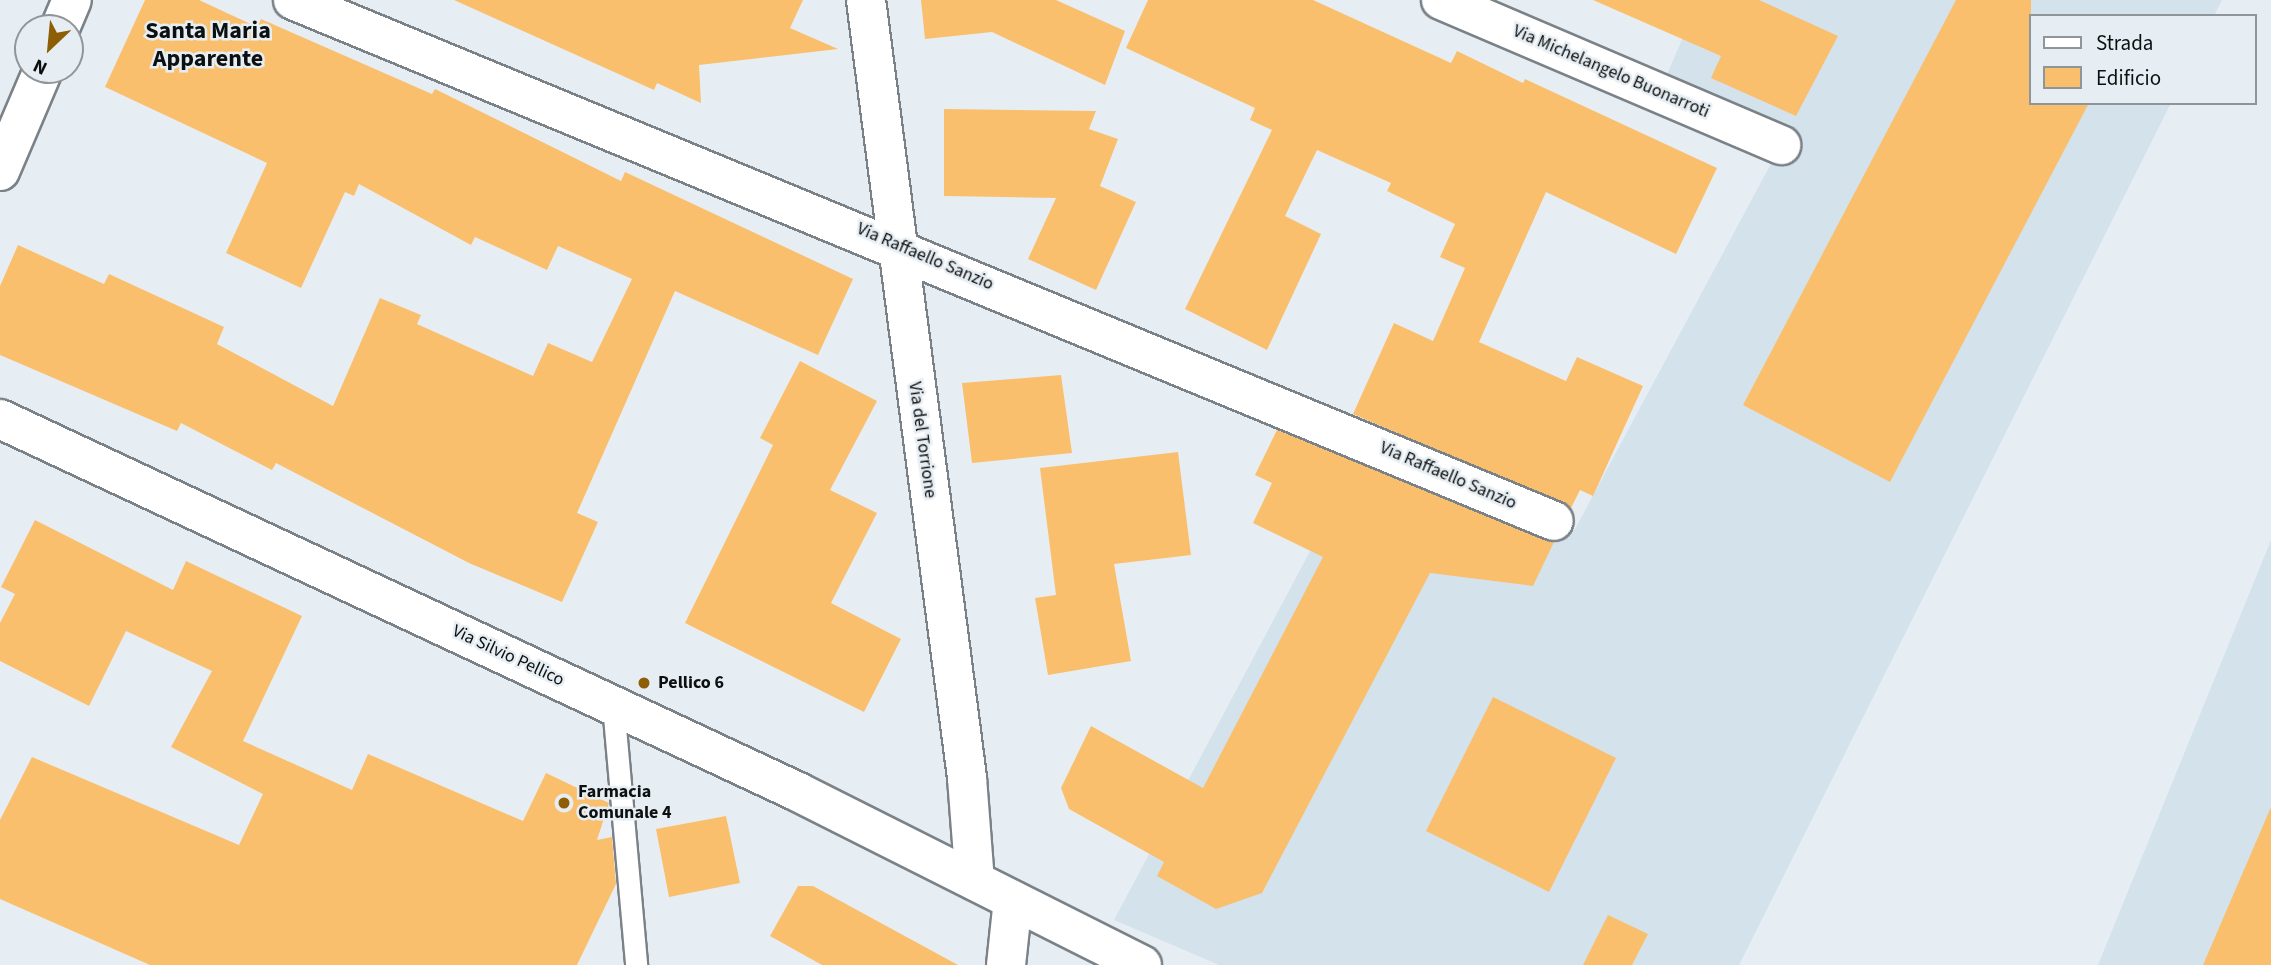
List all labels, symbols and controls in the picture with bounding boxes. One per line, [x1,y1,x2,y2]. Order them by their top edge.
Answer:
north arrow [14,14,84,84]
legend [2030,14,2257,105]
district label: Santa Maria Apparente [145,17,271,73]
street label: Via Michelangelo Buonarroti [1510,21,1712,123]
text: Strada [2096,28,2153,58]
text: N [29,52,52,81]
text: Edificio [2096,63,2161,93]
street label: Via Raffaello Sanzio [853,218,997,296]
street label: Via del Torrione [903,380,941,500]
street label: Via Raffaello Sanzio [1376,437,1520,515]
street label: Via Silvio Pellico [449,621,567,691]
place label: Pellico 6 [658,672,724,694]
marker: Pellico 6 [636,675,652,691]
place label: Farmacia Comunale 4 [578,782,671,824]
marker: Farmacia Comunale 4 [556,795,572,811]

